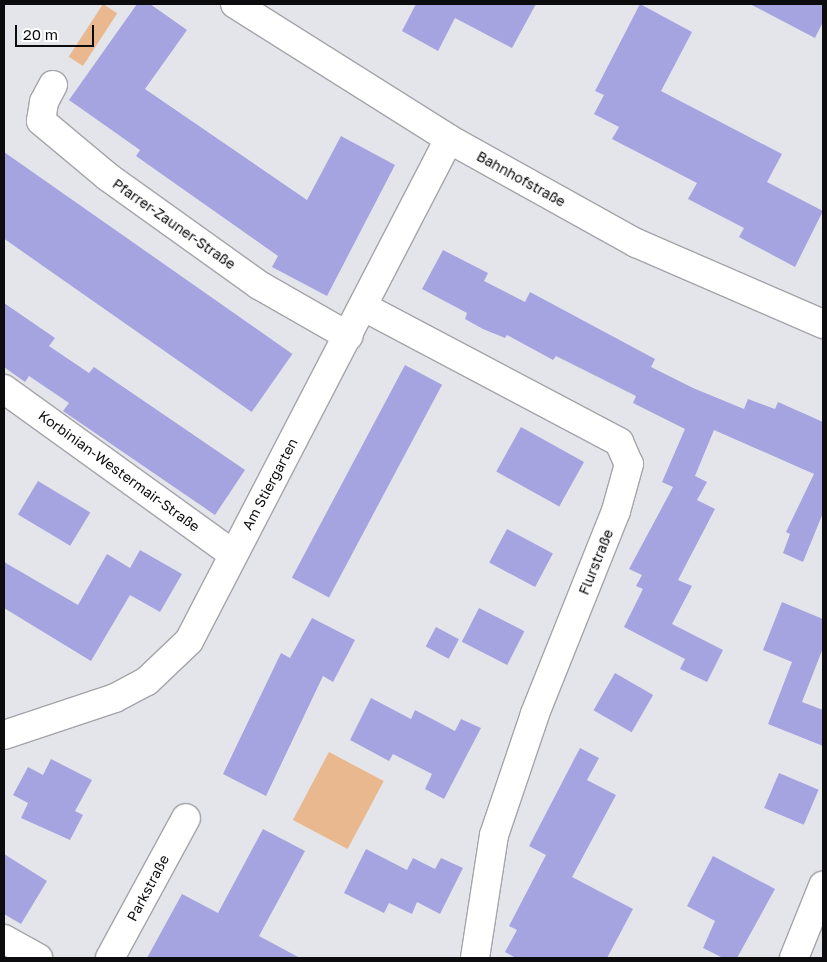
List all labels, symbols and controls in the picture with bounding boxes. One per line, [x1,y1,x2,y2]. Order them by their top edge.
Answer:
scale bar [18,15,96,47]
text: 20 m [23,25,58,43]
street label: Bahnhofstraße [474,148,568,210]
street label: Pfarrer-Zauner-Straße [109,175,239,273]
street label: Korbinian-Westermair-Straße [35,407,203,535]
street label: Am Stiergarten [239,435,301,533]
street label: Flurstraße [575,527,617,597]
street label: Parkstraße [123,852,173,924]

